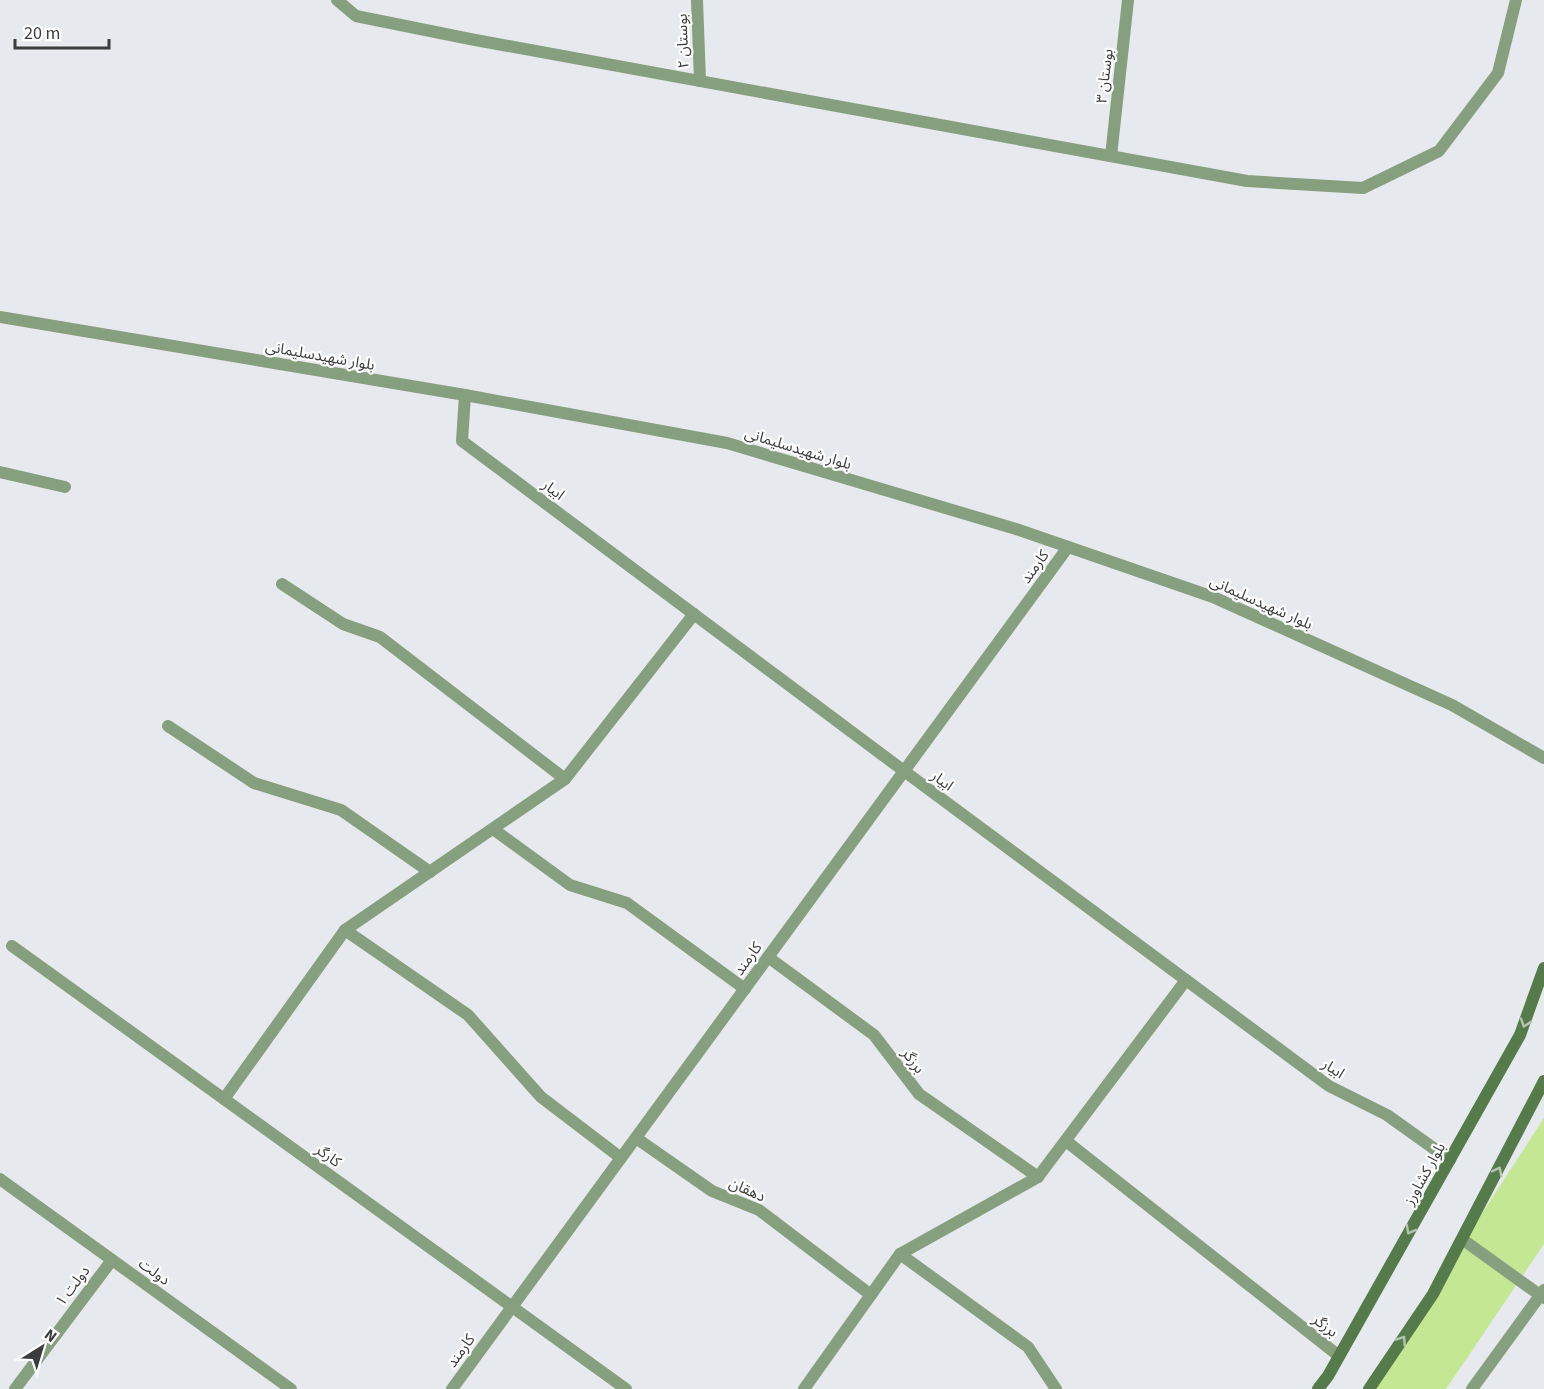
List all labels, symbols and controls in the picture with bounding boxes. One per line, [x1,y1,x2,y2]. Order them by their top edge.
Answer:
scale bar [15,12,110,50]
street label: بوستان ۲ [672,13,694,69]
text: 20 m [24,21,60,46]
street label: بوستان ۳ [1091,48,1119,104]
street label: بلوار شهیدسلیمانی [264,336,376,376]
street label: بلوار شهیدسلیمانی [742,423,854,475]
street label: ابیار [537,474,569,505]
street label: کارمند [1016,545,1055,588]
street label: بلوار شهیدسلیمانی [1206,571,1316,635]
street label: ابیار [926,765,958,796]
street label: کارمند [729,937,768,980]
one-way arrow [1519,1017,1532,1028]
street label: برزگر [896,1043,930,1078]
street label: ابیار [1317,1053,1348,1084]
street label: کارگر [310,1139,346,1173]
street label: بلوار کشاورز [1399,1139,1451,1210]
one-way arrow [1490,1166,1502,1177]
street label: دهقان [725,1173,769,1207]
one-way arrow [1406,1224,1417,1234]
street label: دولت [134,1253,174,1291]
street label: دولت ۱ [51,1261,95,1311]
street label: برزگر [1307,1309,1342,1343]
north arrow [12,1317,72,1377]
text: N [40,1324,61,1348]
street label: کارمند [442,1329,481,1372]
one-way arrow [1395,1336,1406,1347]

